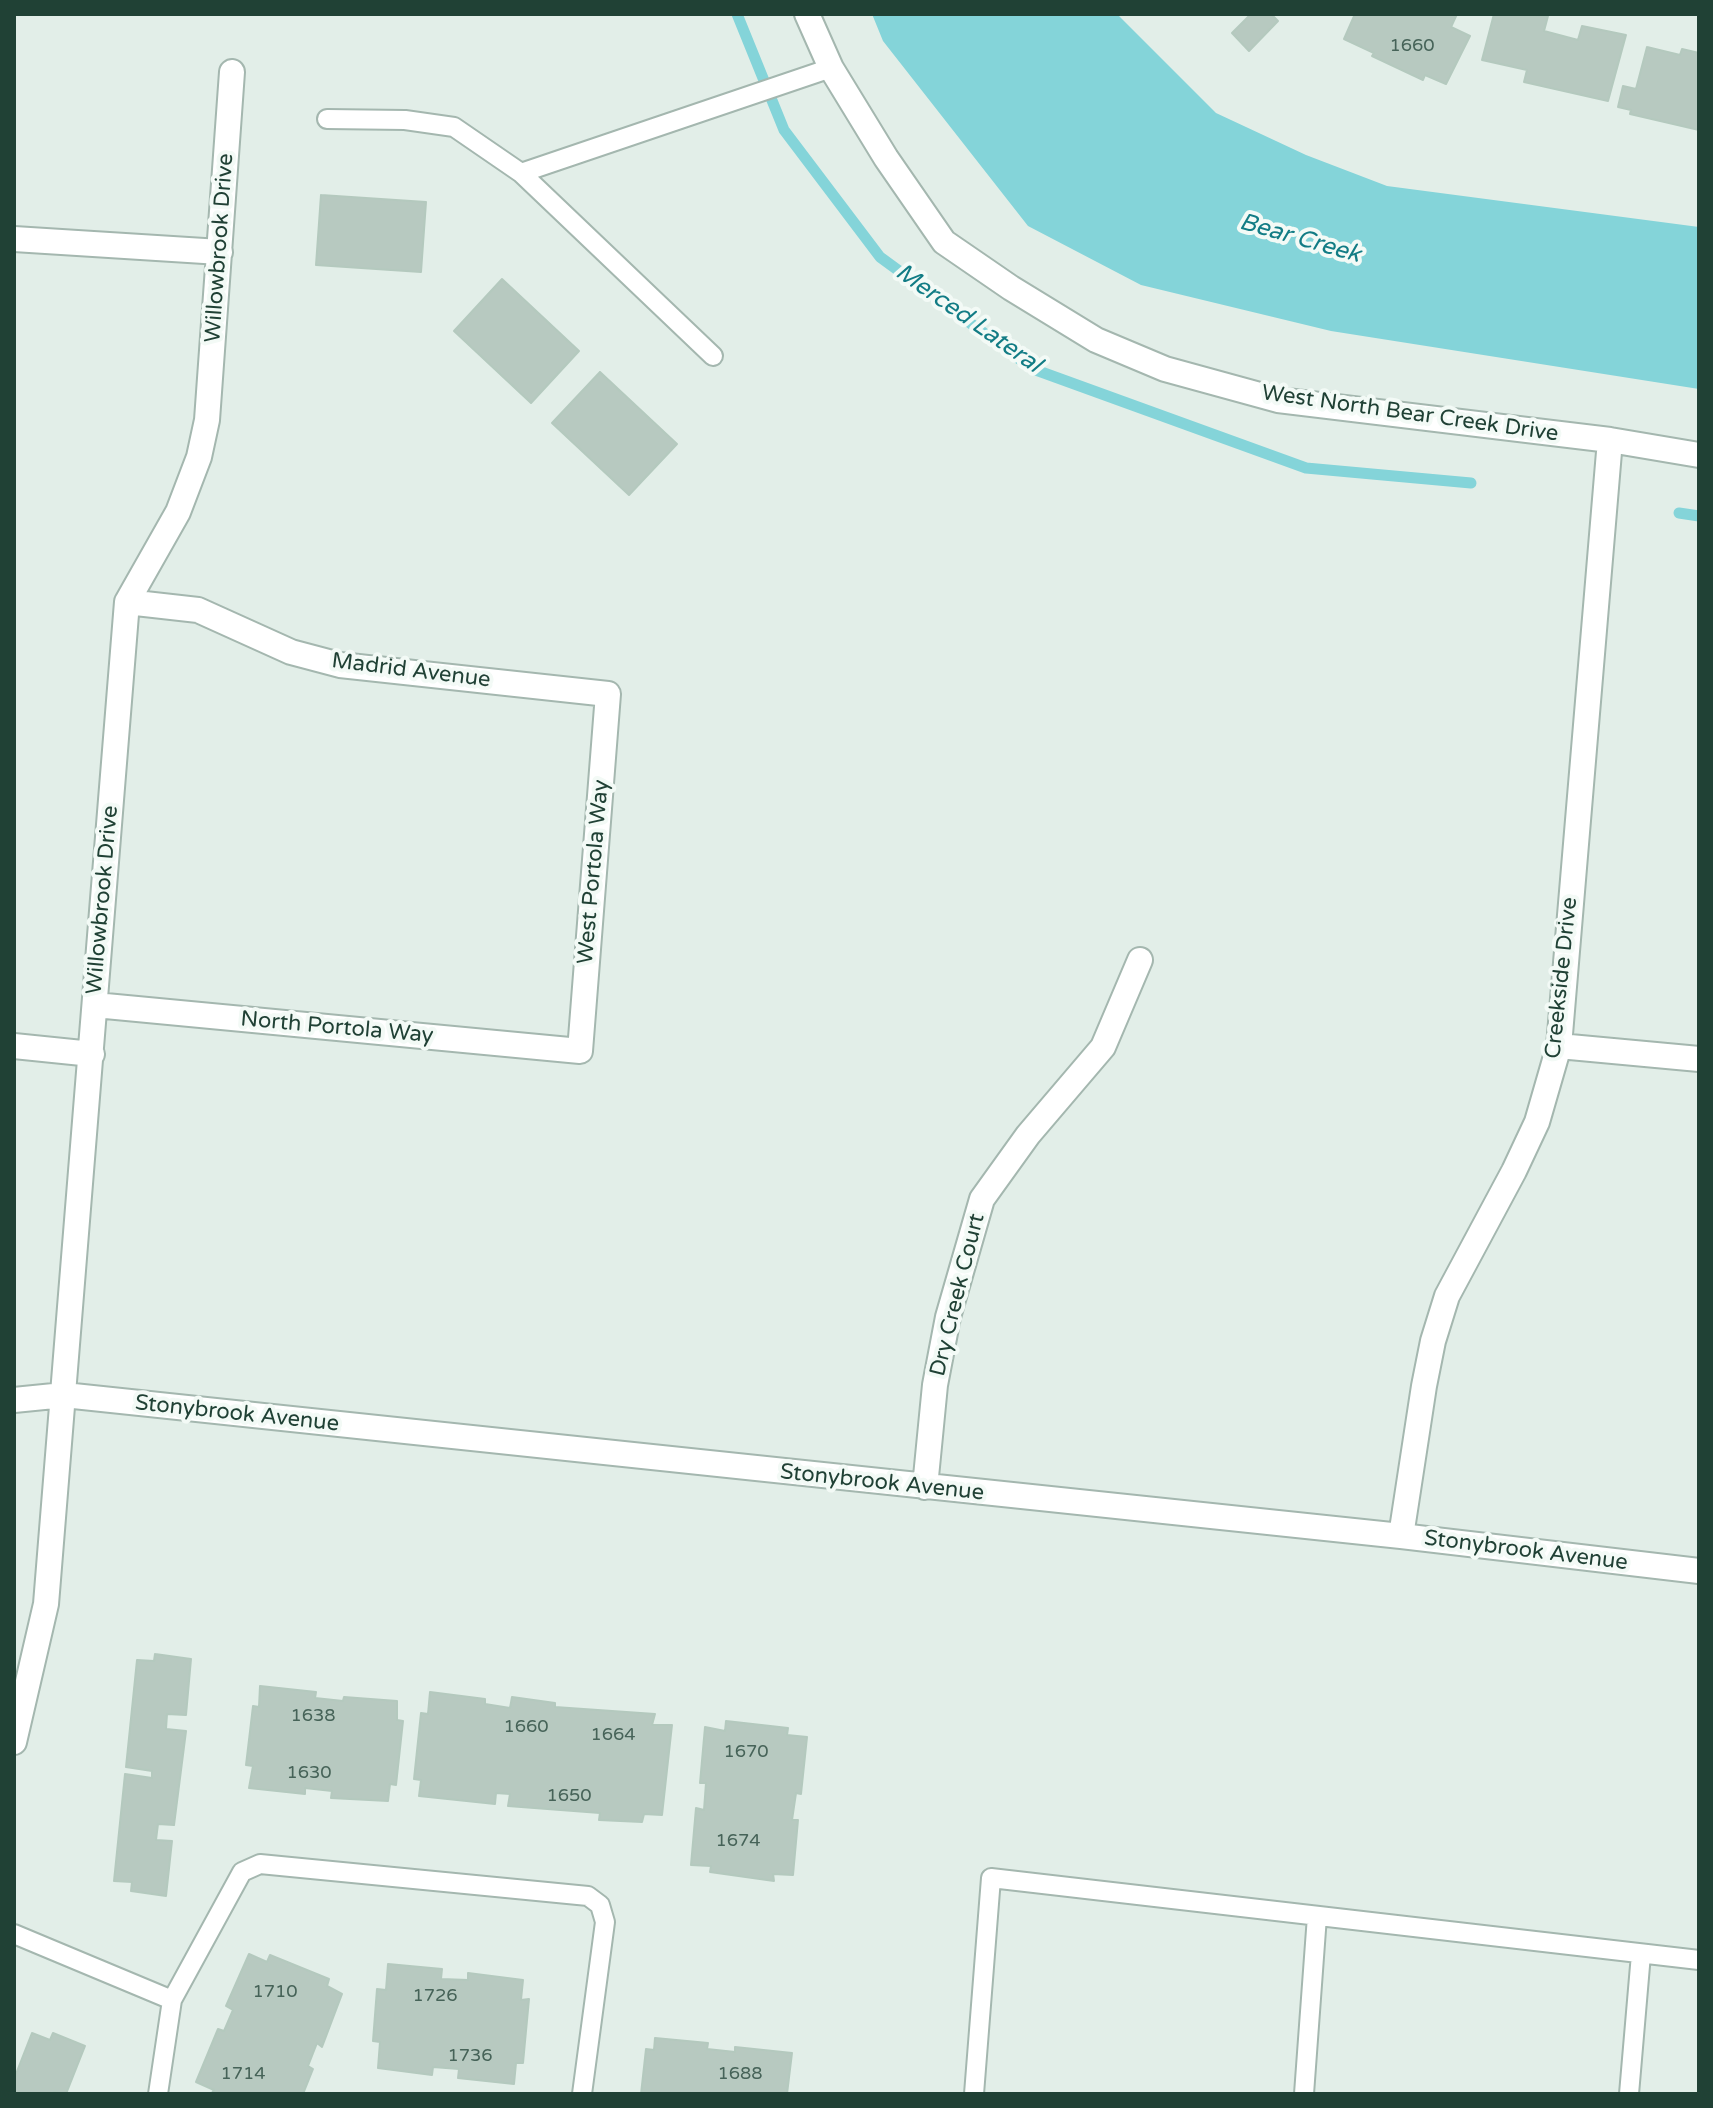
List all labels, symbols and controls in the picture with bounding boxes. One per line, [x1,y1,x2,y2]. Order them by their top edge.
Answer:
house number: 1660 [1389,35,1435,57]
street label: Willowbrook Drive [200,152,240,344]
water label: Bear Creek [1236,208,1364,270]
water label: Merced Lateral [890,258,1046,380]
street label: West North Bear Creek Drive [1260,380,1560,448]
street label: Madrid Avenue [330,648,492,694]
street label: West Portola Way [573,779,615,965]
street label: Willowbrook Drive [82,804,124,996]
street label: Creekside Drive [1540,896,1584,1060]
street label: North Portola Way [239,1006,435,1050]
street label: Dry Creek Court [925,1211,991,1379]
street label: Stonybrook Avenue [134,1390,340,1438]
street label: Stonybrook Avenue [779,1459,985,1507]
street label: Stonybrook Avenue [1423,1525,1629,1577]
house number: 1638 [290,1705,336,1727]
house number: 1660 [503,1716,549,1738]
house number: 1664 [590,1724,636,1746]
house number: 1670 [723,1741,769,1763]
house number: 1630 [286,1762,332,1784]
house number: 1650 [546,1785,592,1807]
house number: 1674 [715,1830,761,1852]
house number: 1710 [252,1981,298,2003]
house number: 1726 [412,1985,458,2007]
house number: 1736 [447,2045,493,2067]
house number: 1714 [220,2063,266,2085]
house number: 1688 [717,2063,763,2085]

